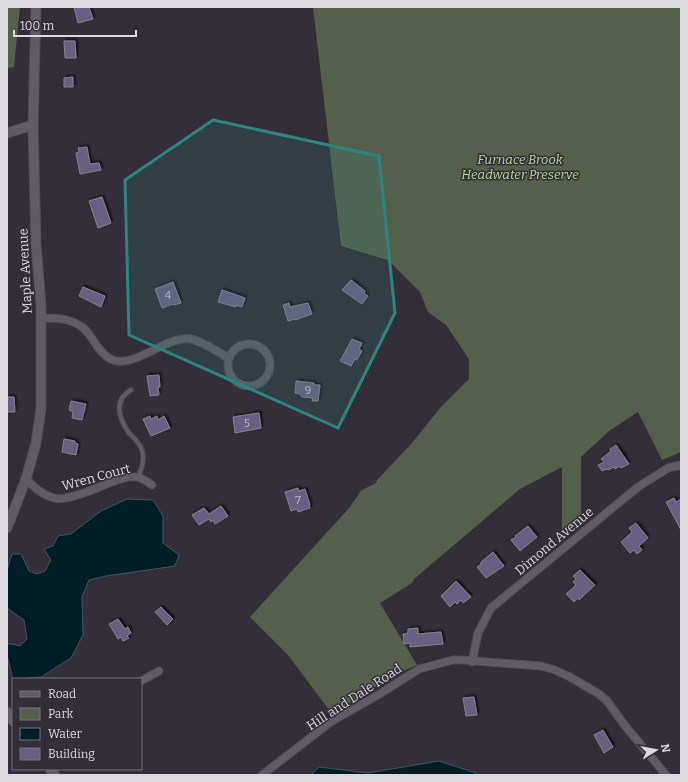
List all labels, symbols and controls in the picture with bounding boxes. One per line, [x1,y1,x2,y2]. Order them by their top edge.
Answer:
scale bar [14,12,136,38]
text: 100 m [20,19,55,33]
park label: Furnace Brook Headwater Preserve [461,152,579,182]
street label: Maple Avenue [15,228,35,314]
house number: 4 [165,289,172,302]
house number: 9 [305,384,311,397]
house number: 5 [244,417,250,430]
street label: Wren Court [60,461,132,493]
house number: 7 [295,494,301,507]
street label: Dimond Avenue [512,504,596,578]
street label: Hill and Dale Road [304,661,405,733]
legend [12,678,142,770]
text: Road [48,687,76,701]
text: Park [48,707,74,721]
text: Water [48,727,83,741]
north arrow [636,730,676,770]
text: N [658,743,673,754]
text: Building [48,747,95,761]

